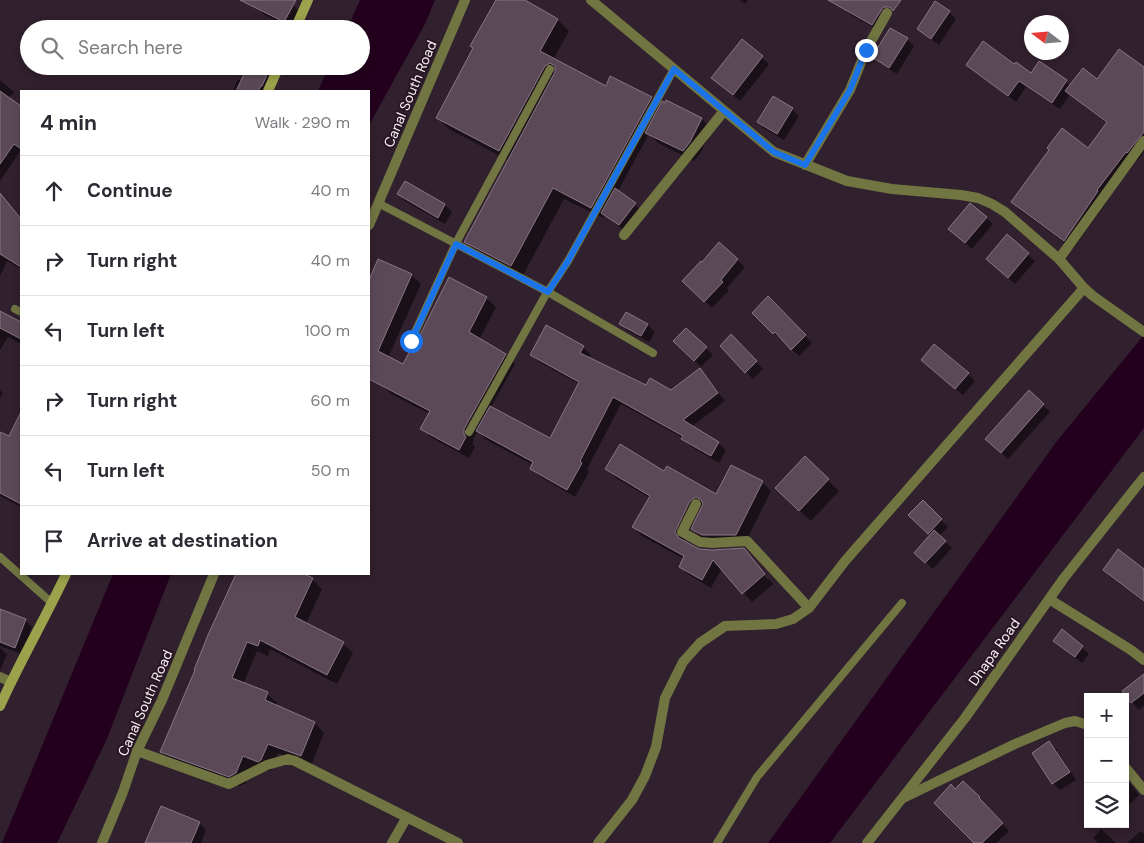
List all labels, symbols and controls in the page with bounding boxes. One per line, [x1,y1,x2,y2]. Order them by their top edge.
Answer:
north arrow [1024,15,1069,60]
search box [20,20,370,75]
icon: search [38,34,66,62]
text: Search here [78,35,183,60]
street label: Canal South Road [379,38,441,150]
route end [855,39,878,62]
text: 4 min [40,109,97,137]
text: Walk · 290 m [255,112,350,133]
icon: ahead [40,177,68,205]
text: Continue [87,178,173,203]
text: 40 m [311,180,350,201]
icon: right [40,247,68,275]
text: Turn right [87,248,177,273]
text: 40 m [311,250,350,271]
icon: left [40,317,68,345]
text: Turn left [87,318,165,343]
text: 100 m [305,320,350,341]
route start [400,330,423,353]
icon: right [40,387,68,415]
text: Turn right [87,388,177,413]
text: 60 m [310,390,350,411]
icon: left [40,457,68,485]
text: Turn left [87,458,165,483]
text: 50 m [311,460,350,481]
icon: arrive [40,527,68,555]
text: Arrive at destination [87,528,278,553]
street label: Dhapa Road [964,615,1024,689]
street label: Canal South Road [114,647,176,759]
map controls [1084,693,1129,828]
button: + [1084,693,1129,738]
button: − [1084,738,1129,783]
button: layers [1084,783,1129,828]

